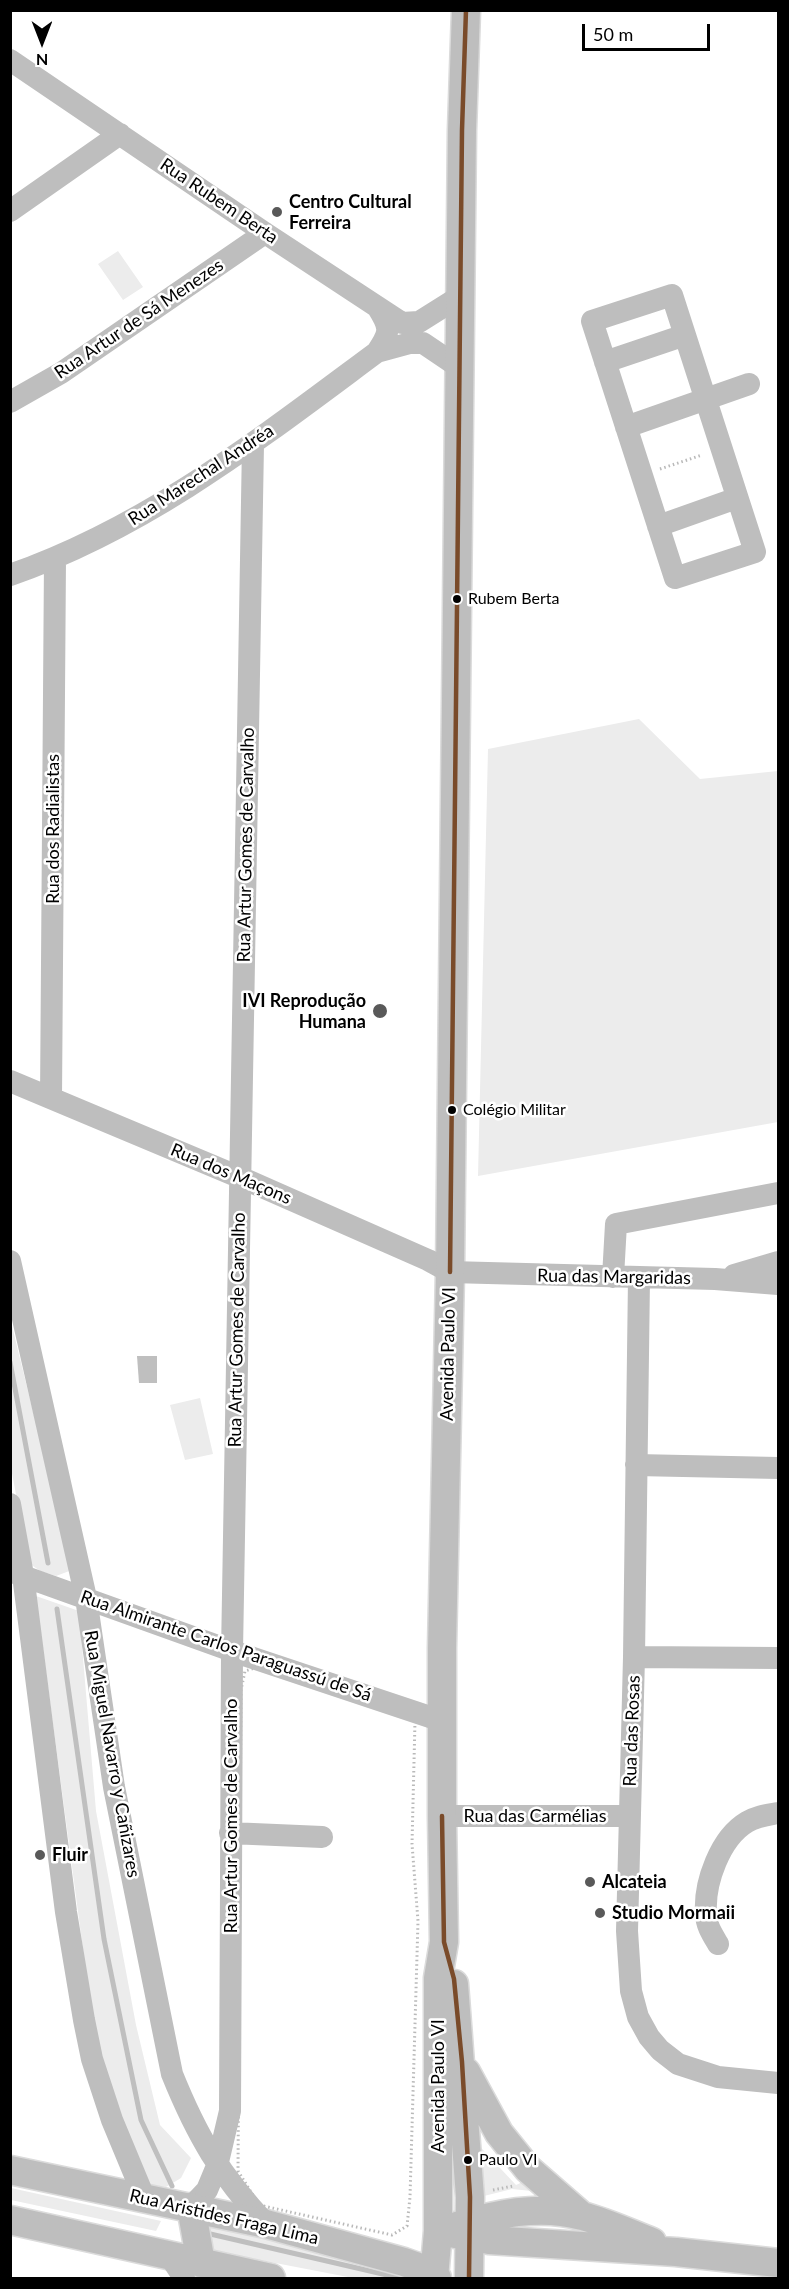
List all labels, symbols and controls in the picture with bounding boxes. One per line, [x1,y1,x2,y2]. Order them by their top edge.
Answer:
north arrow [12,12,72,72]
scale bar [585,12,712,50]
text: 50 m [593,23,633,45]
text: N [36,51,48,70]
street label: Rua Rubem Berta [156,154,282,248]
place label: Centro Cultural Ferreira [289,191,412,234]
marker: Centro Cultural Ferreira [270,205,284,219]
street label: Rua Artur de Sá Menezes [50,254,228,384]
street label: Rua Marechal Andréa [124,420,278,530]
place label: Rubem Berta [468,589,559,609]
marker: Rubem Berta [451,593,463,605]
street label: Rua Artur Gomes de Carvalho [233,727,259,963]
street label: Rua dos Radialistas [42,754,64,904]
place label: IVI Reprodução Humana [242,990,366,1032]
marker: IVI Reprodução Humana [371,1002,389,1020]
place label: Colégio Militar [463,1100,566,1120]
marker: Colégio Militar [446,1104,458,1116]
street label: Rua dos Maçons [167,1139,295,1209]
street label: Rua Artur Gomes de Carvalho [224,1212,250,1448]
street label: Rua das Margaridas [537,1265,691,1289]
street label: Avenida Paulo VI [436,1287,460,1421]
street label: Rua Almirante Carlos Paraguassú de Sá [78,1586,374,1706]
street label: Rua Miguel Navarro y Cañizares [80,1629,144,1879]
street label: Rua das Rosas [619,1675,645,1787]
street label: Rua Artur Gomes de Carvalho [220,1698,242,1934]
street label: Rua das Carmélias [463,1805,607,1827]
place label: Fluir [52,1844,88,1866]
marker: Fluir [33,1848,47,1862]
place label: Alcateia [602,1871,667,1893]
marker: Alcateia [583,1875,597,1889]
place label: Studio Mormaii [612,1902,735,1924]
marker: Studio Mormaii [593,1906,607,1920]
street label: Avenida Paulo VI [427,2019,449,2153]
place label: Paulo VI [479,2150,537,2170]
marker: Paulo VI [462,2154,474,2166]
street label: Rua Aristides Fraga Lima [127,2185,321,2249]

